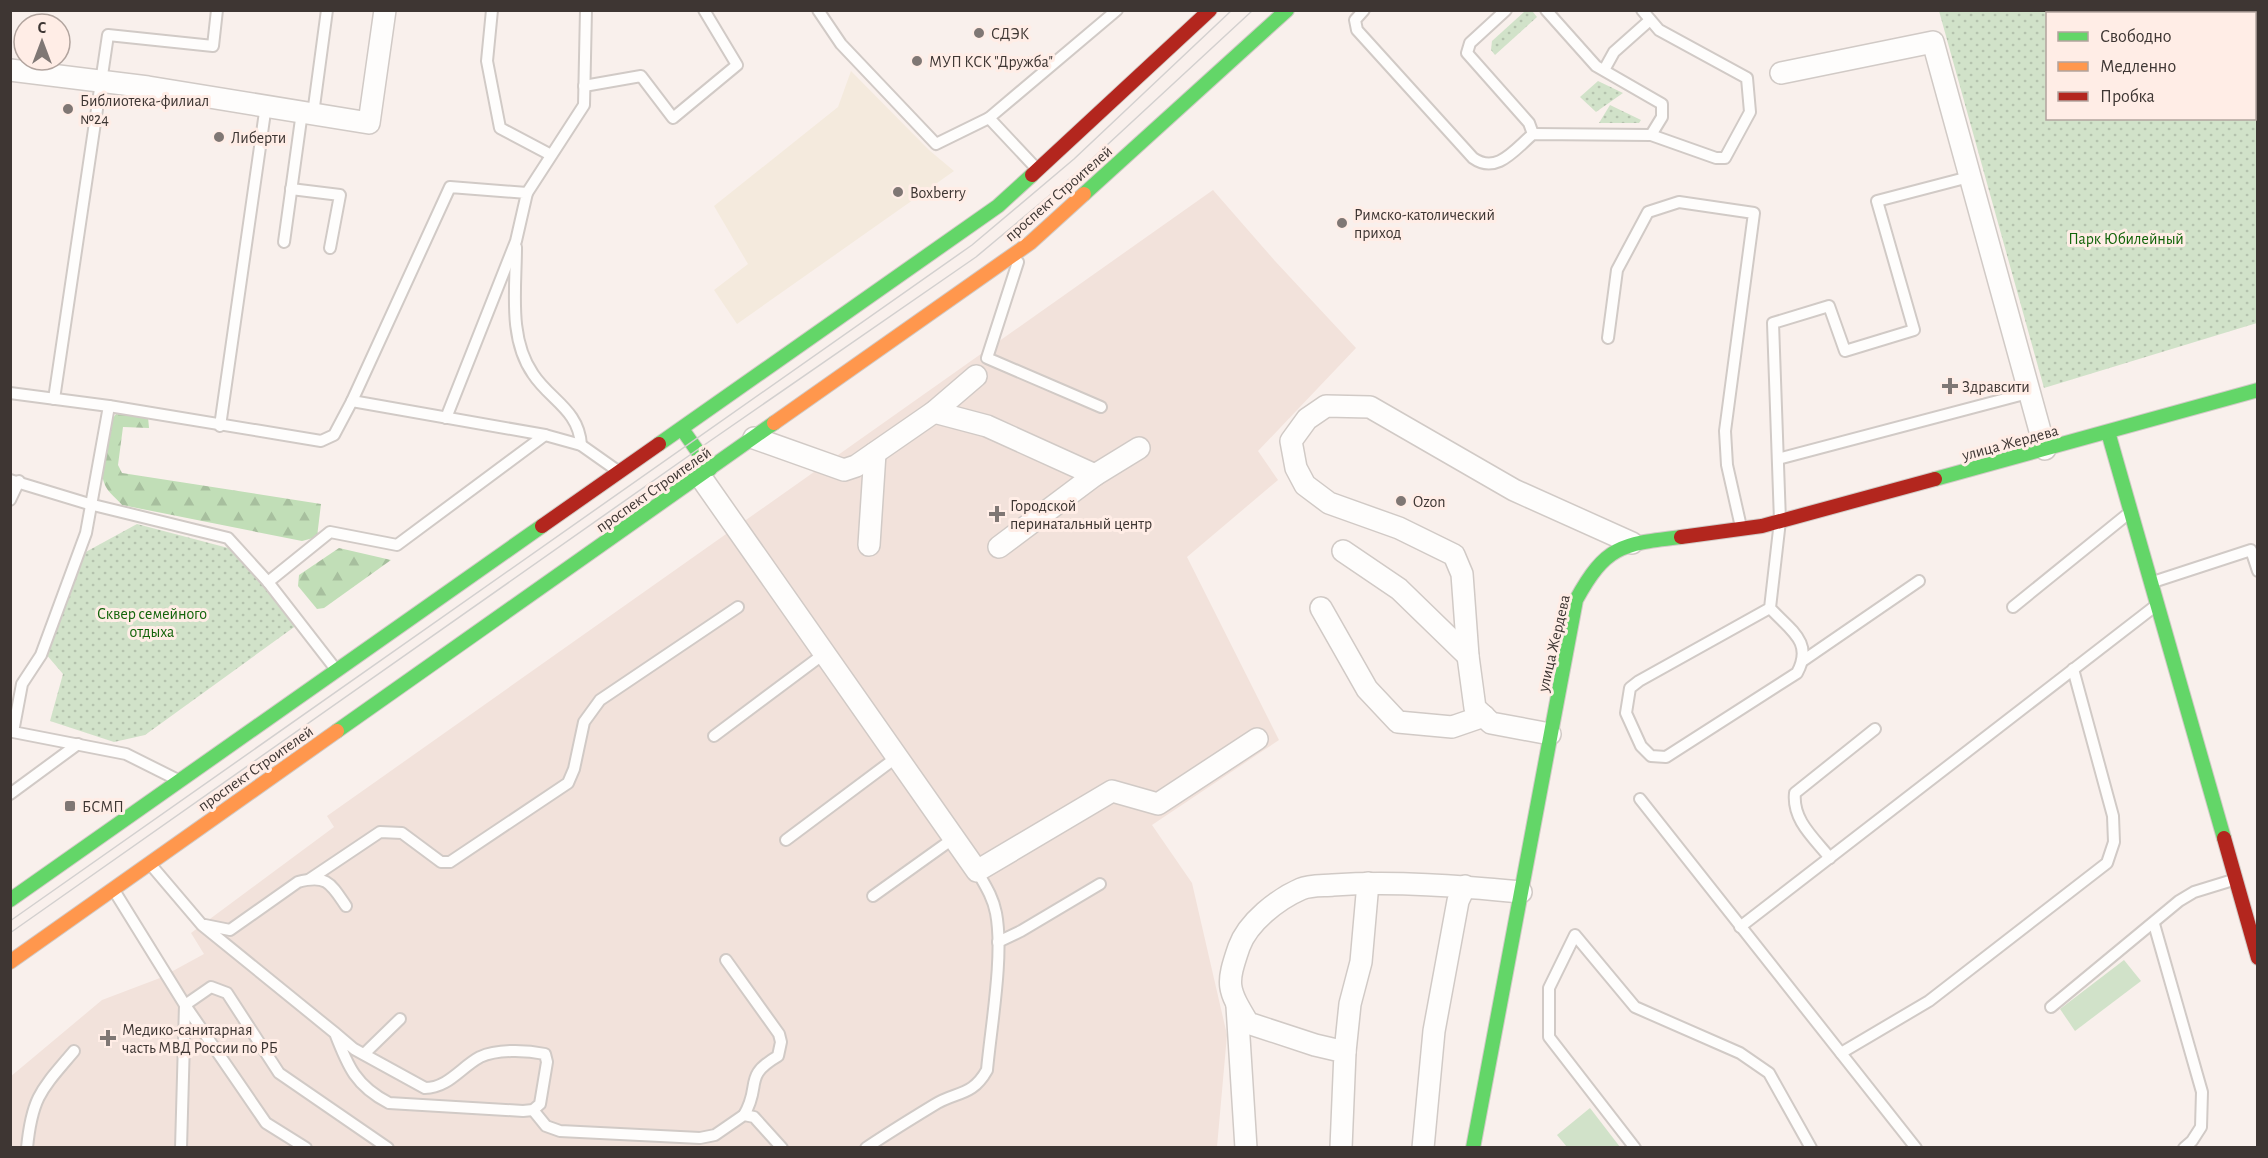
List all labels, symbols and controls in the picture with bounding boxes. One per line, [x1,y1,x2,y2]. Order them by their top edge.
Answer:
north arrow [12,12,72,72]
legend [2046,12,2256,120]
text: С [38,20,47,36]
marker: СДЭК [972,26,986,40]
place label: СДЭК [991,26,1029,42]
text: Свободно [2100,27,2172,46]
marker: МУП КСК "Дружба" [910,54,924,68]
place label: МУП КСК "Дружба" [929,54,1053,71]
text: Медленно [2100,58,2176,76]
text: Пробка [2100,87,2155,106]
place label: Библиотека-филиал №24 [80,93,209,127]
marker: Библиотека-филиал №24 [61,102,75,116]
marker: Либерти [212,130,226,144]
place label: Либерти [231,130,286,146]
street label: проспект Строителей [1002,143,1115,245]
marker: Boxberry [891,185,905,199]
place label: Boxberry [910,185,966,202]
place label: Римско-католический приход [1354,207,1495,241]
marker: Римско-католический приход [1335,216,1349,230]
park label: Парк Юбилейный [2068,231,2184,247]
marker: Здравсити [1943,379,1957,393]
place label: Здравсити [1962,379,2030,395]
street label: улица Жердева [1959,422,2060,465]
street label: проспект Строителей [593,444,714,536]
marker: Ozon [1394,494,1408,508]
place label: Ozon [1413,494,1445,510]
place label: Городской перинатальный центр [1010,498,1152,532]
marker: Городской перинатальный центр [988,505,1006,523]
street label: улица Жердева [1535,593,1574,694]
park label: Сквер семейного отдыха [97,606,207,640]
street label: проспект Строителей [195,723,316,815]
marker: БСМП [63,799,77,813]
place label: БСМП [82,799,124,815]
place label: Медико-санитарная часть МВД России по РБ [122,1022,278,1056]
marker: Медико-санитарная часть МВД России по РБ [99,1029,117,1047]

